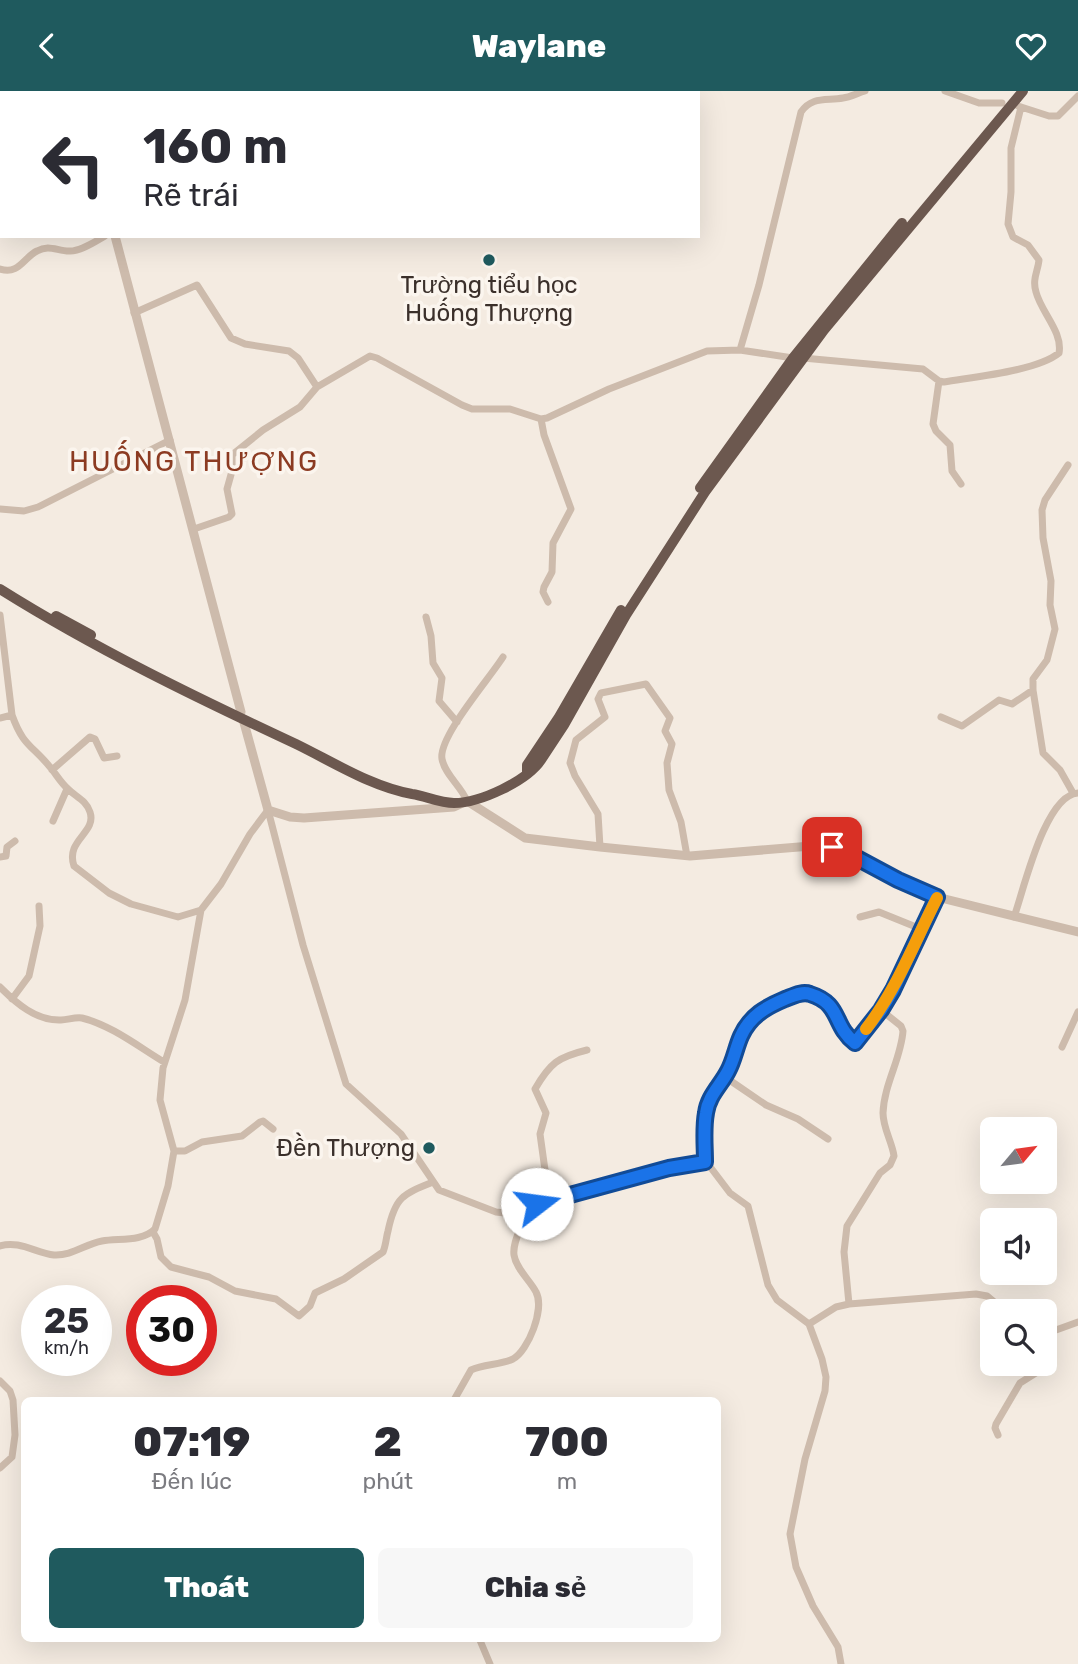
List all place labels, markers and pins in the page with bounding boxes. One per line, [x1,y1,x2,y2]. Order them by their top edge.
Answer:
marker: Trường tiểu học Huống Thượng [481,252,497,268]
place label: Trường tiểu học Huống Thượng [400,271,578,327]
pin [802,817,862,877]
place label: Đền Thượng [276,1132,415,1162]
marker: Đền Thượng [421,1140,437,1156]

